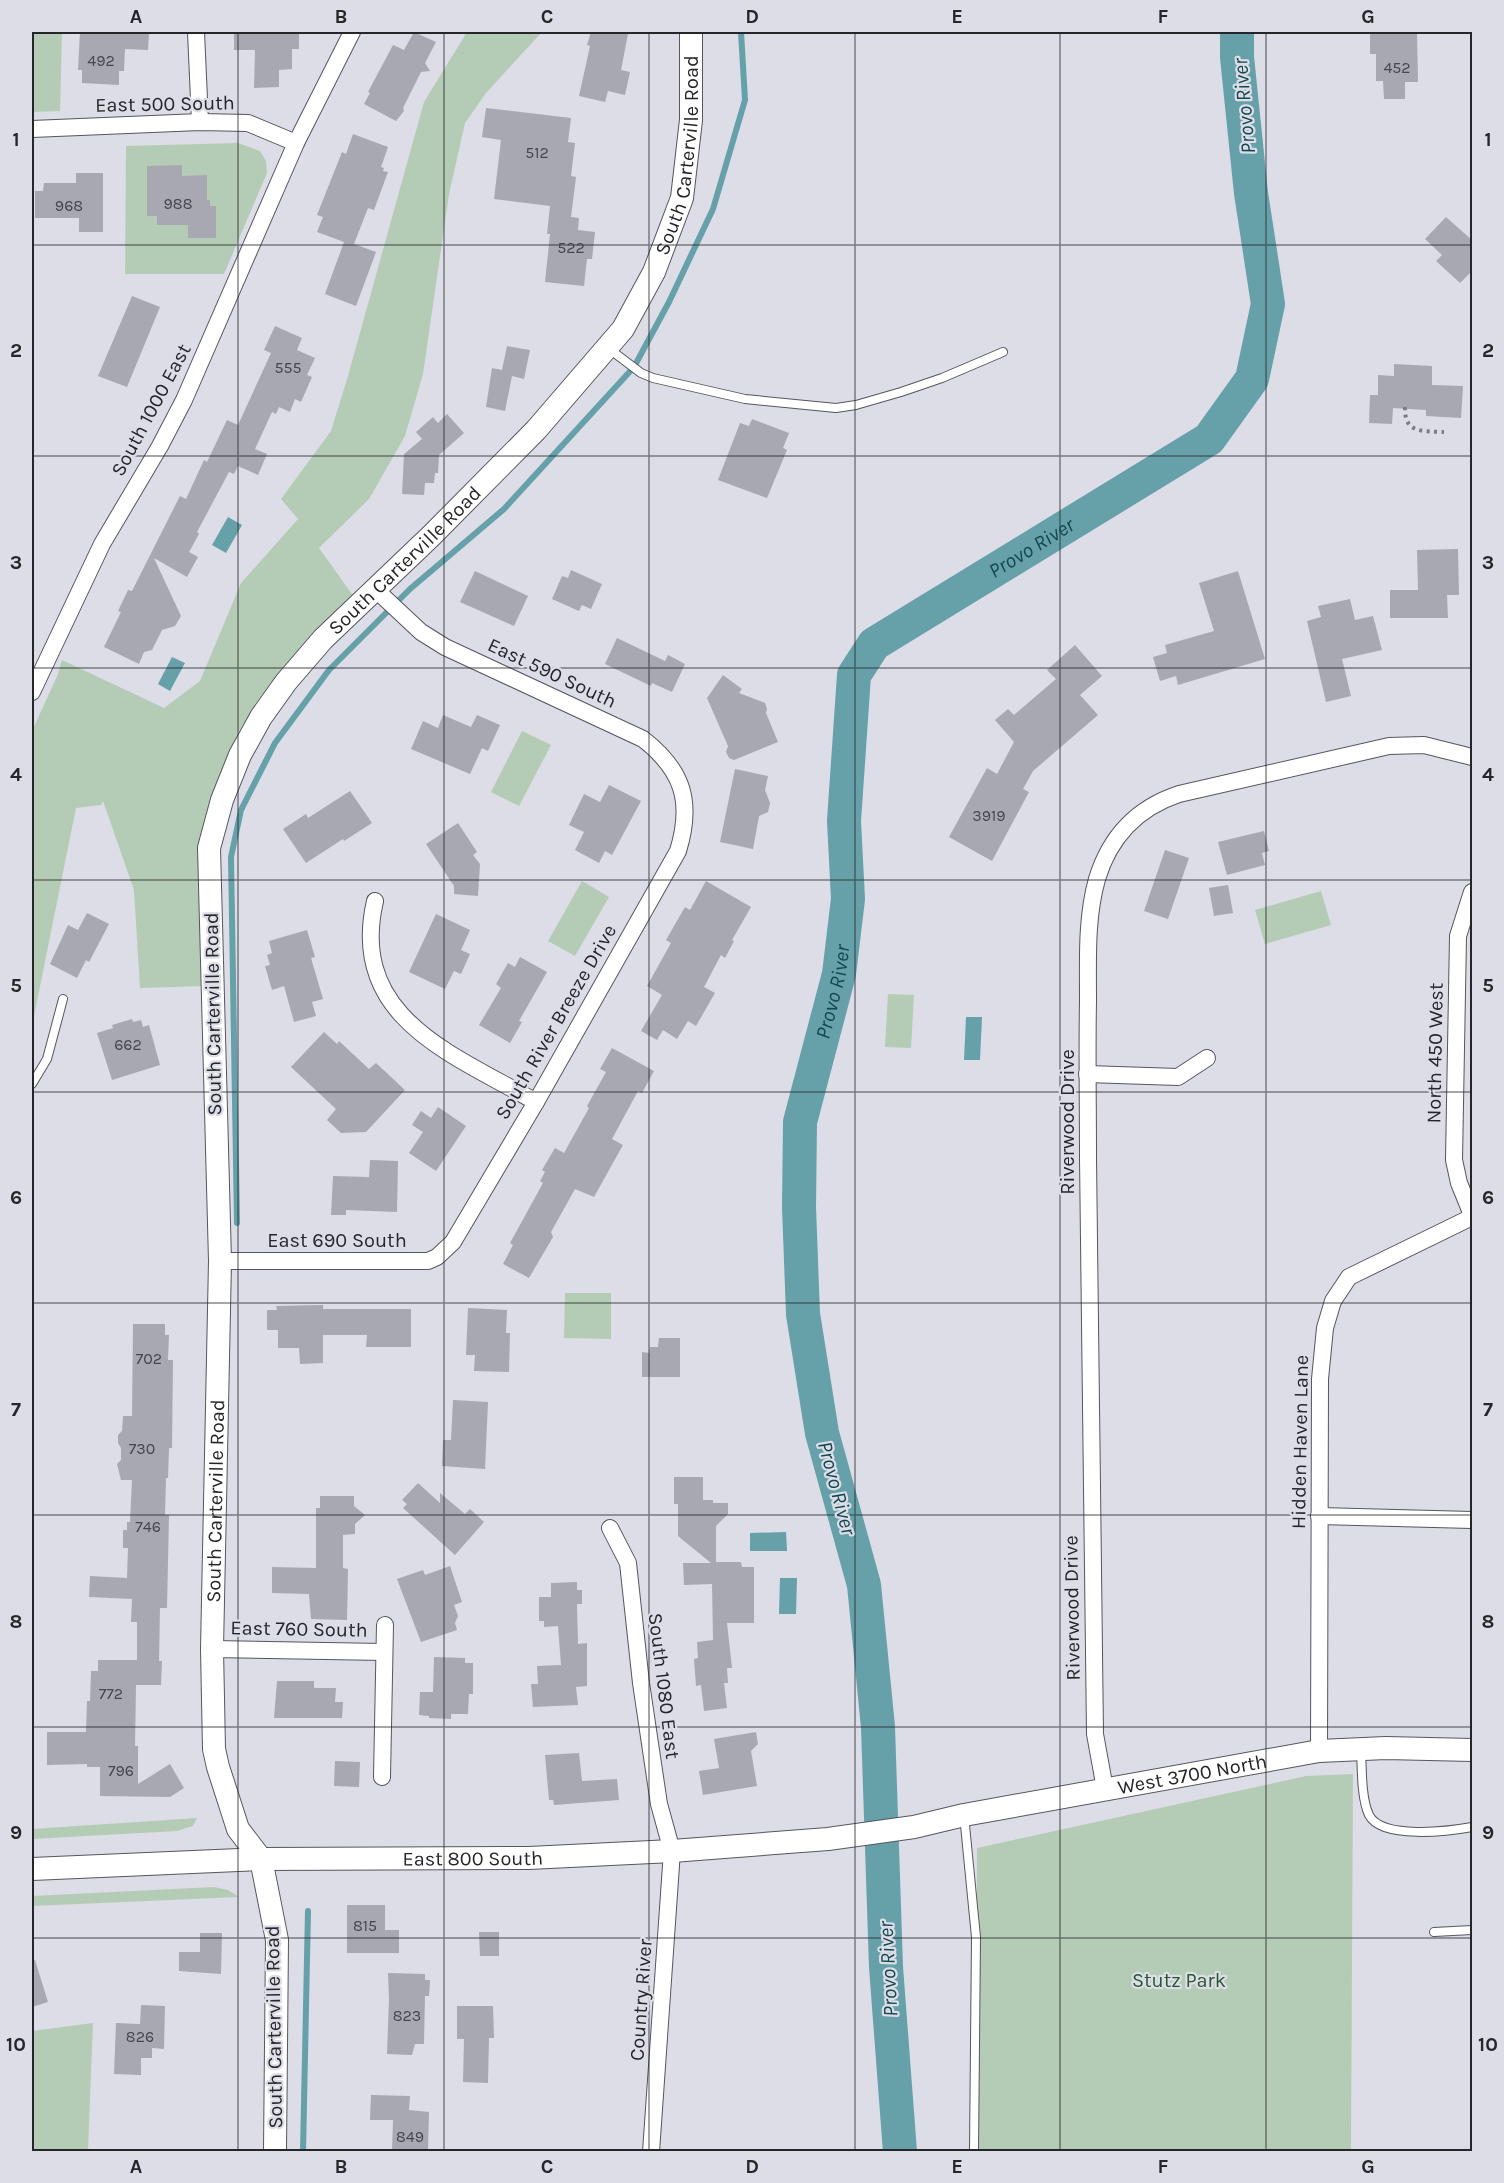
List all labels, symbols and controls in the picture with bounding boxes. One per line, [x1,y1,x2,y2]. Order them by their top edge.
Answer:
text: A [130,5,143,28]
text: B [335,5,347,28]
text: C [541,5,553,28]
text: D [745,5,759,28]
text: E [951,5,963,28]
text: F [1158,5,1169,28]
text: G [1361,5,1375,28]
house number: 492 [87,51,115,70]
street label: South Carterville Road [650,55,703,258]
water label: Provo River [1228,56,1260,155]
house number: 452 [1383,58,1411,77]
street label: East 500 South [95,91,235,117]
text: 1 [12,128,20,151]
text: 1 [1484,128,1492,151]
house number: 512 [525,143,549,162]
house number: 988 [164,194,192,213]
house number: 968 [55,196,83,215]
house number: 522 [557,238,585,257]
text: 2 [10,339,22,362]
street label: South 1000 East [106,339,196,480]
text: 2 [1482,339,1494,362]
house number: 555 [274,358,302,377]
street label: South Carterville Road [324,481,486,639]
water label: Provo River [984,512,1079,583]
text: 3 [10,551,22,574]
text: 3 [1482,551,1494,574]
street label: East 590 South [484,633,620,713]
text: 4 [10,763,22,786]
text: 4 [1482,763,1494,786]
house number: 3919 [972,806,1006,825]
street label: South Carterville Road [200,912,226,1116]
street label: South River Breeze Drive [491,920,621,1124]
water label: Provo River [810,943,855,1042]
text: 5 [10,974,22,997]
text: 5 [1482,974,1494,997]
street label: North 450 West [1422,982,1448,1124]
house number: 662 [114,1035,142,1054]
street label: Riverwood Drive [1056,1049,1079,1195]
text: 6 [10,1186,22,1209]
text: 6 [1482,1186,1494,1209]
street label: East 690 South [267,1229,407,1252]
house number: 702 [136,1349,162,1368]
street label: Hidden Haven Lane [1287,1355,1313,1529]
text: 7 [11,1398,21,1421]
text: 7 [1483,1398,1493,1421]
street label: South Carterville Road [201,1399,229,1603]
house number: 730 [129,1439,155,1458]
water label: Provo River [813,1439,861,1538]
house number: 746 [135,1517,161,1536]
street label: Riverwood Drive [1059,1535,1085,1681]
text: 8 [10,1610,22,1633]
text: 8 [1482,1610,1494,1633]
street label: South 1080 East [644,1612,684,1761]
street label: East 760 South [230,1616,368,1642]
house number: 772 [99,1684,123,1703]
street label: West 3700 North [1116,1749,1269,1799]
house number: 796 [108,1761,134,1780]
text: 9 [10,1821,22,1844]
text: 9 [1482,1821,1494,1844]
street label: East 800 South [402,1846,544,1870]
house number: 815 [353,1916,377,1935]
water label: Provo River [873,1920,902,2018]
street label: South Carterville Road [261,1925,287,2129]
street label: Country River [625,1938,657,2062]
park label: Stutz Park [1132,1969,1226,1992]
house number: 823 [393,2006,421,2025]
house number: 826 [126,2027,154,2046]
text: 10 [6,2033,26,2056]
text: 10 [1478,2033,1498,2056]
house number: 849 [396,2127,424,2146]
text: A [130,2155,143,2178]
text: B [335,2155,347,2178]
text: C [541,2155,553,2178]
text: D [745,2155,759,2178]
text: E [951,2155,963,2178]
text: F [1158,2155,1169,2178]
text: G [1361,2155,1375,2178]

